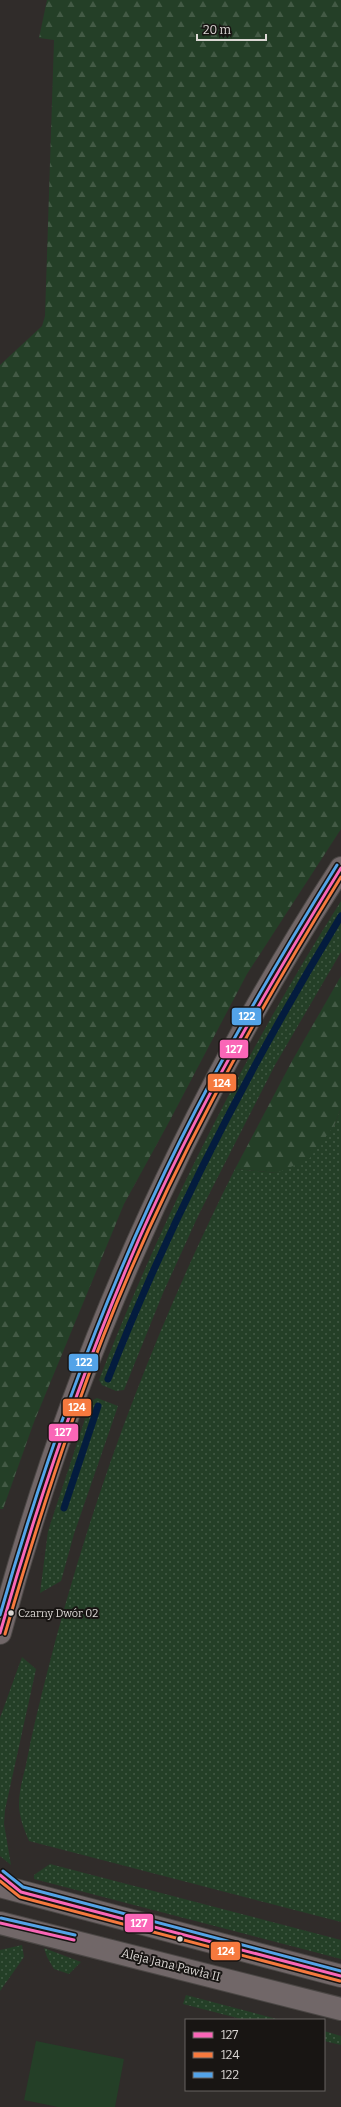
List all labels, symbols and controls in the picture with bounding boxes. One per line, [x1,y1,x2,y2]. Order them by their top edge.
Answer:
scale bar [197,16,266,42]
text: 20 m [203,23,232,37]
line badge: 122 [231,1007,262,1026]
text: 122 [238,1010,256,1023]
line badge: 127 [219,1039,249,1059]
text: 127 [226,1043,242,1056]
line badge: 124 [207,1073,237,1092]
text: 124 [213,1077,231,1090]
line badge: 122 [68,1353,99,1372]
text: 122 [75,1356,93,1369]
line badge: 124 [62,1398,92,1417]
text: 124 [68,1401,86,1414]
line badge: 127 [48,1423,79,1442]
text: 127 [55,1426,71,1439]
place label: Czarny Dwór 02 [18,1607,98,1620]
marker: Czarny Dwór 02 [6,1608,16,1618]
line badge: 127 [124,1913,154,1933]
text: 127 [131,1917,147,1930]
unlabelled marker [175,1934,185,1944]
line badge: 124 [210,1941,241,1961]
text: 124 [217,1945,235,1958]
street label: Aleja Jana Pawła II [120,1946,222,1984]
legend [185,2019,325,2091]
text: 127 [221,2028,238,2042]
text: 124 [221,2048,239,2062]
text: 122 [221,2068,239,2082]

